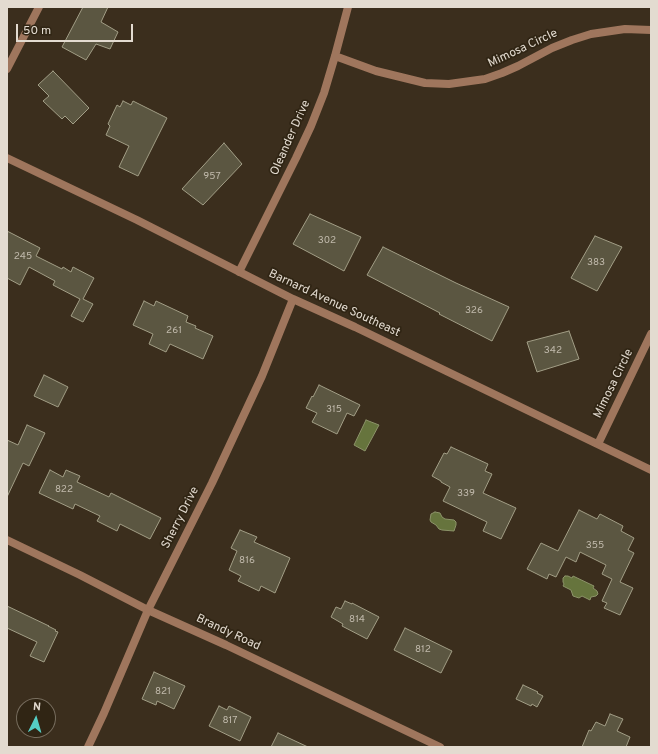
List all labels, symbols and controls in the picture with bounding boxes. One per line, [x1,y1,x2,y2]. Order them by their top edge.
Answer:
scale bar [18,16,135,42]
text: 50 m [23,23,51,39]
street label: Mimosa Circle [486,27,560,71]
street label: Oleander Drive [268,98,314,178]
house number: 957 [203,171,221,183]
house number: 302 [318,235,336,247]
house number: 245 [14,251,32,263]
house number: 383 [587,257,605,269]
street label: Barnard Avenue Southeast [266,267,402,341]
house number: 326 [465,305,483,317]
house number: 261 [166,325,182,337]
house number: 342 [544,345,562,357]
street label: Mimosa Circle [591,347,637,421]
house number: 315 [326,404,342,416]
house number: 822 [55,484,73,496]
street label: Sherry Drive [159,485,203,551]
house number: 339 [457,488,475,500]
house number: 355 [586,540,604,552]
house number: 816 [239,555,255,567]
street label: Brandy Road [194,612,262,654]
house number: 814 [349,614,365,626]
house number: 812 [415,644,431,656]
house number: 821 [155,686,171,698]
north arrow [16,698,56,738]
text: N [32,700,42,714]
house number: 817 [223,715,237,727]

